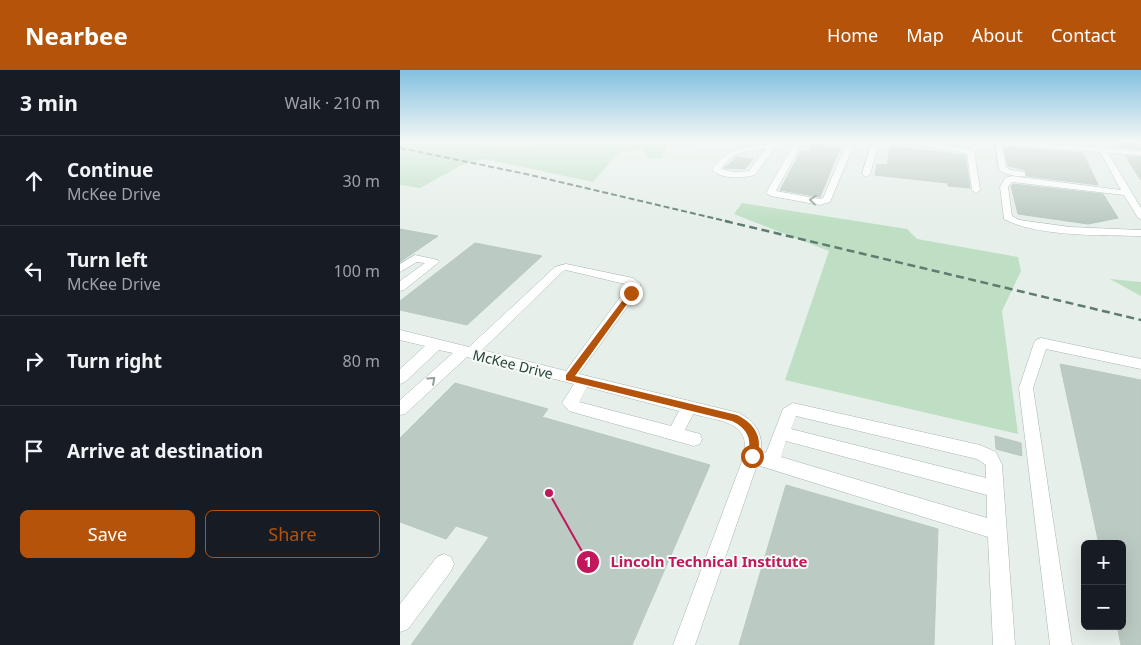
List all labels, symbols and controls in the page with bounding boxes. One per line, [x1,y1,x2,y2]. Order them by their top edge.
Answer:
text: Nearbee [25,19,128,52]
text: Home [827,23,878,47]
text: Map [906,23,944,47]
text: About [972,23,1023,47]
text: Contact [1051,23,1116,47]
text: 3 min [20,89,78,117]
text: Walk · 210 m [285,92,380,114]
text: Continue [67,157,153,183]
icon: ahead [20,167,48,195]
text: 30 m [343,170,380,192]
text: McKee Drive [67,183,161,205]
one-way arrow [809,195,817,206]
text: Turn left [67,247,148,273]
icon: left [20,257,48,285]
text: 100 m [333,260,380,282]
text: McKee Drive [67,273,161,295]
route end [620,282,643,305]
street label: McKee Drive [471,345,555,383]
icon: right [20,347,48,375]
text: Turn right [67,348,162,374]
text: 80 m [343,350,380,372]
one-way arrow [426,377,435,386]
icon: arrive [20,437,48,465]
text: Arrive at destination [67,438,263,464]
route start [741,445,764,468]
button: Save [20,510,195,558]
button: Share [205,510,380,558]
map controls [1081,540,1126,630]
button: + [1081,540,1126,585]
callout: Lincoln Technical Institute [575,547,817,577]
text: 1 [584,551,592,571]
text: Lincoln Technical Institute [610,551,808,571]
button: − [1081,585,1126,630]

